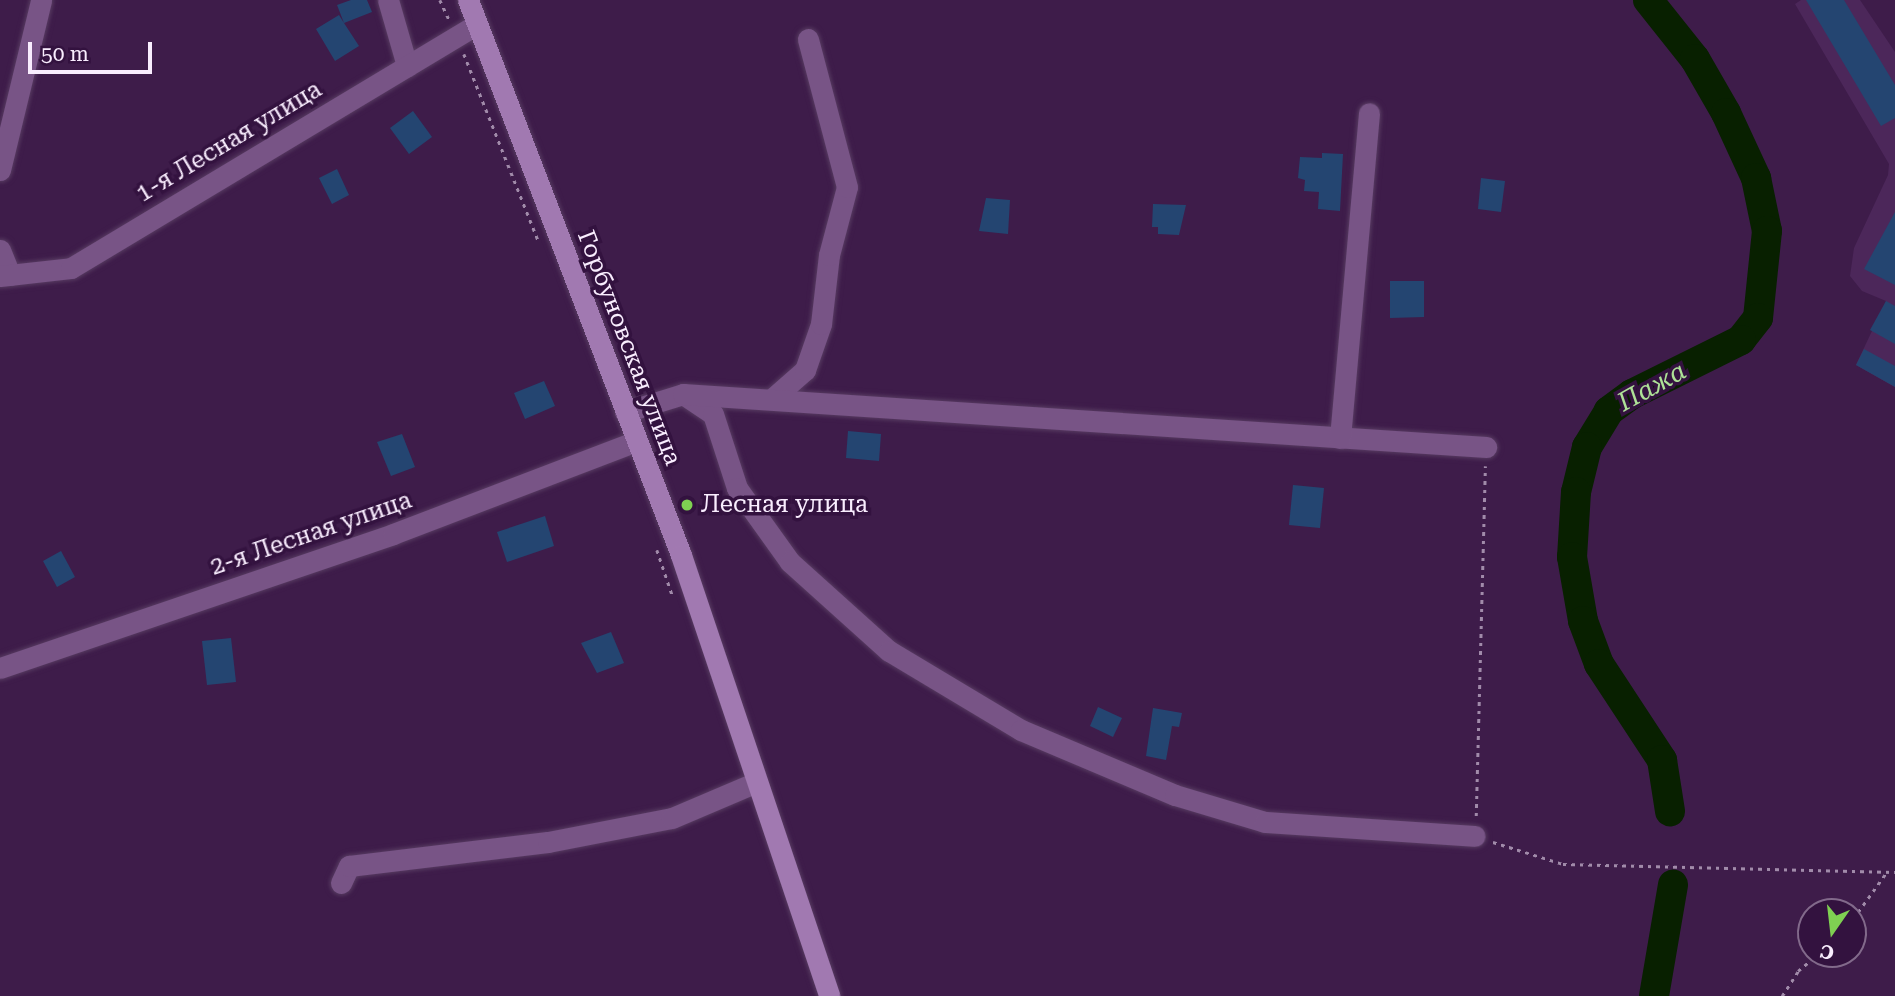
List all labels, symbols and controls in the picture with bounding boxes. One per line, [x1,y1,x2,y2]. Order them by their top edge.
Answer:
scale bar [32,28,156,72]
text: 50 m [41,42,89,66]
street label: 1-я Лесная улица [131,75,327,209]
street label: Горбуновская улица [571,226,687,470]
water label: Пажа [1612,356,1692,418]
street label: 2-я Лесная улица [207,486,415,582]
place label: Лесная улица [701,491,868,519]
marker: Лесная улица [679,497,695,513]
north arrow [1797,898,1867,968]
text: С [1818,939,1837,965]

